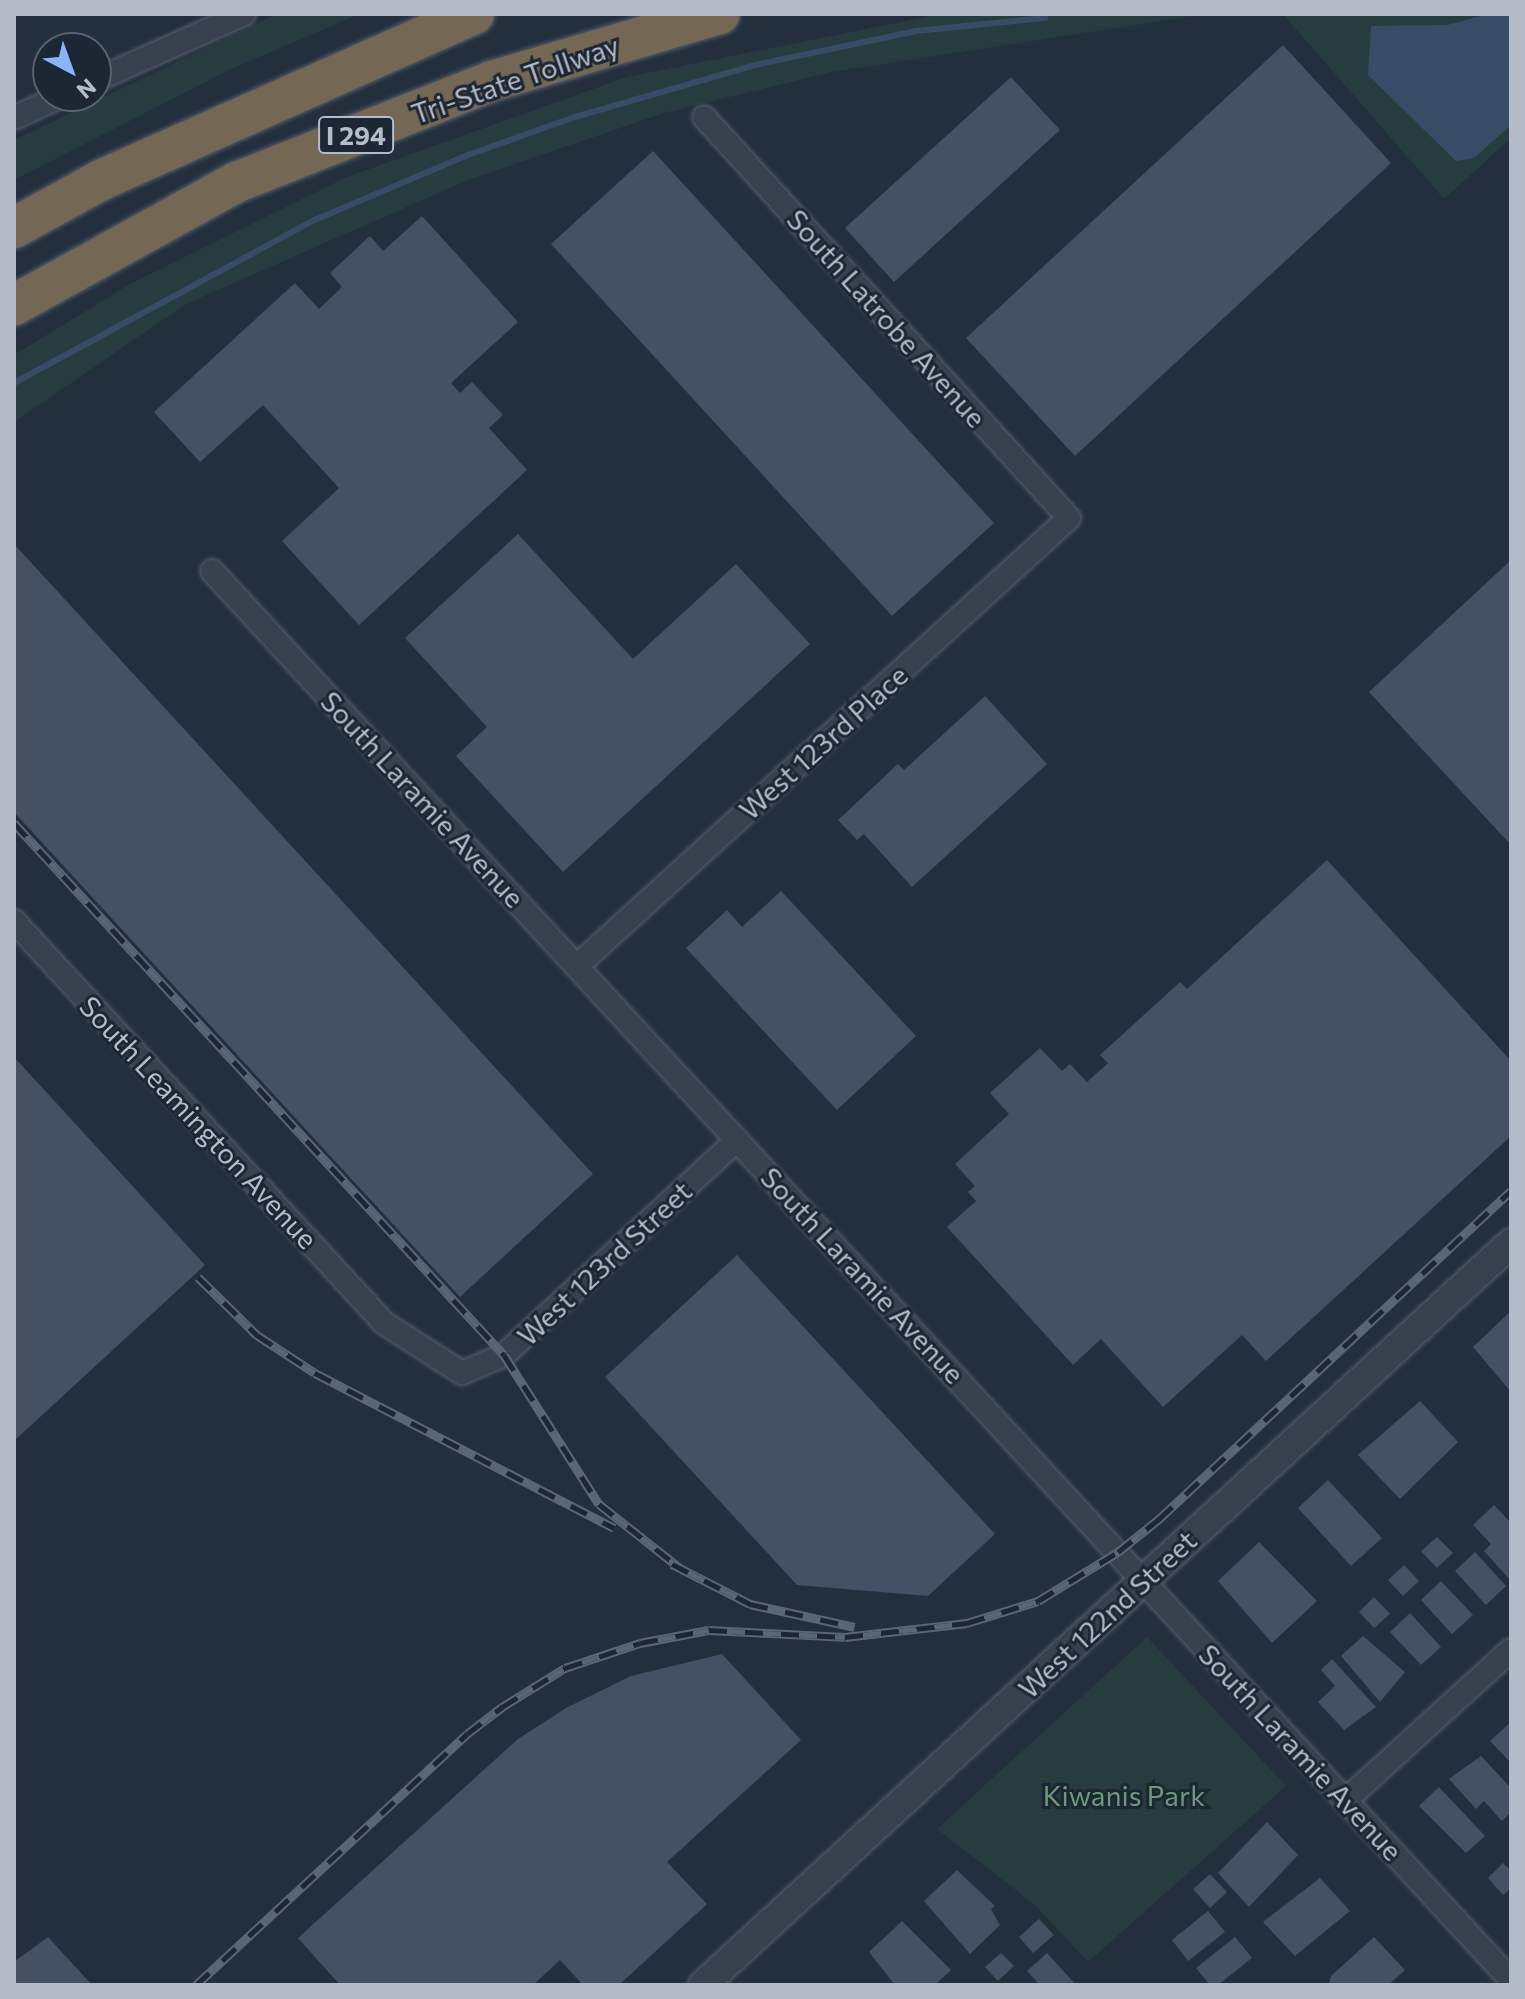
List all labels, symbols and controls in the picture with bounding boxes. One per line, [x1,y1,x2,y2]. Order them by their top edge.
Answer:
street label: Tri-State Tollway [407,28,623,130]
north arrow [32,32,112,112]
text: N [72,73,102,105]
road number: I 294 [318,113,394,157]
street label: South Latrobe Avenue [780,202,994,434]
street label: West 123rd Place [732,658,914,826]
street label: South Laramie Avenue [314,684,532,914]
street label: South Leamington Avenue [73,989,325,1255]
street label: South Laramie Avenue [754,1160,972,1390]
street label: West 123rd Street [510,1174,698,1352]
street label: West 122nd Street [1011,1523,1203,1705]
street label: South Laramie Avenue [1192,1637,1410,1867]
park label: Kiwanis Park [1043,1778,1205,1812]

